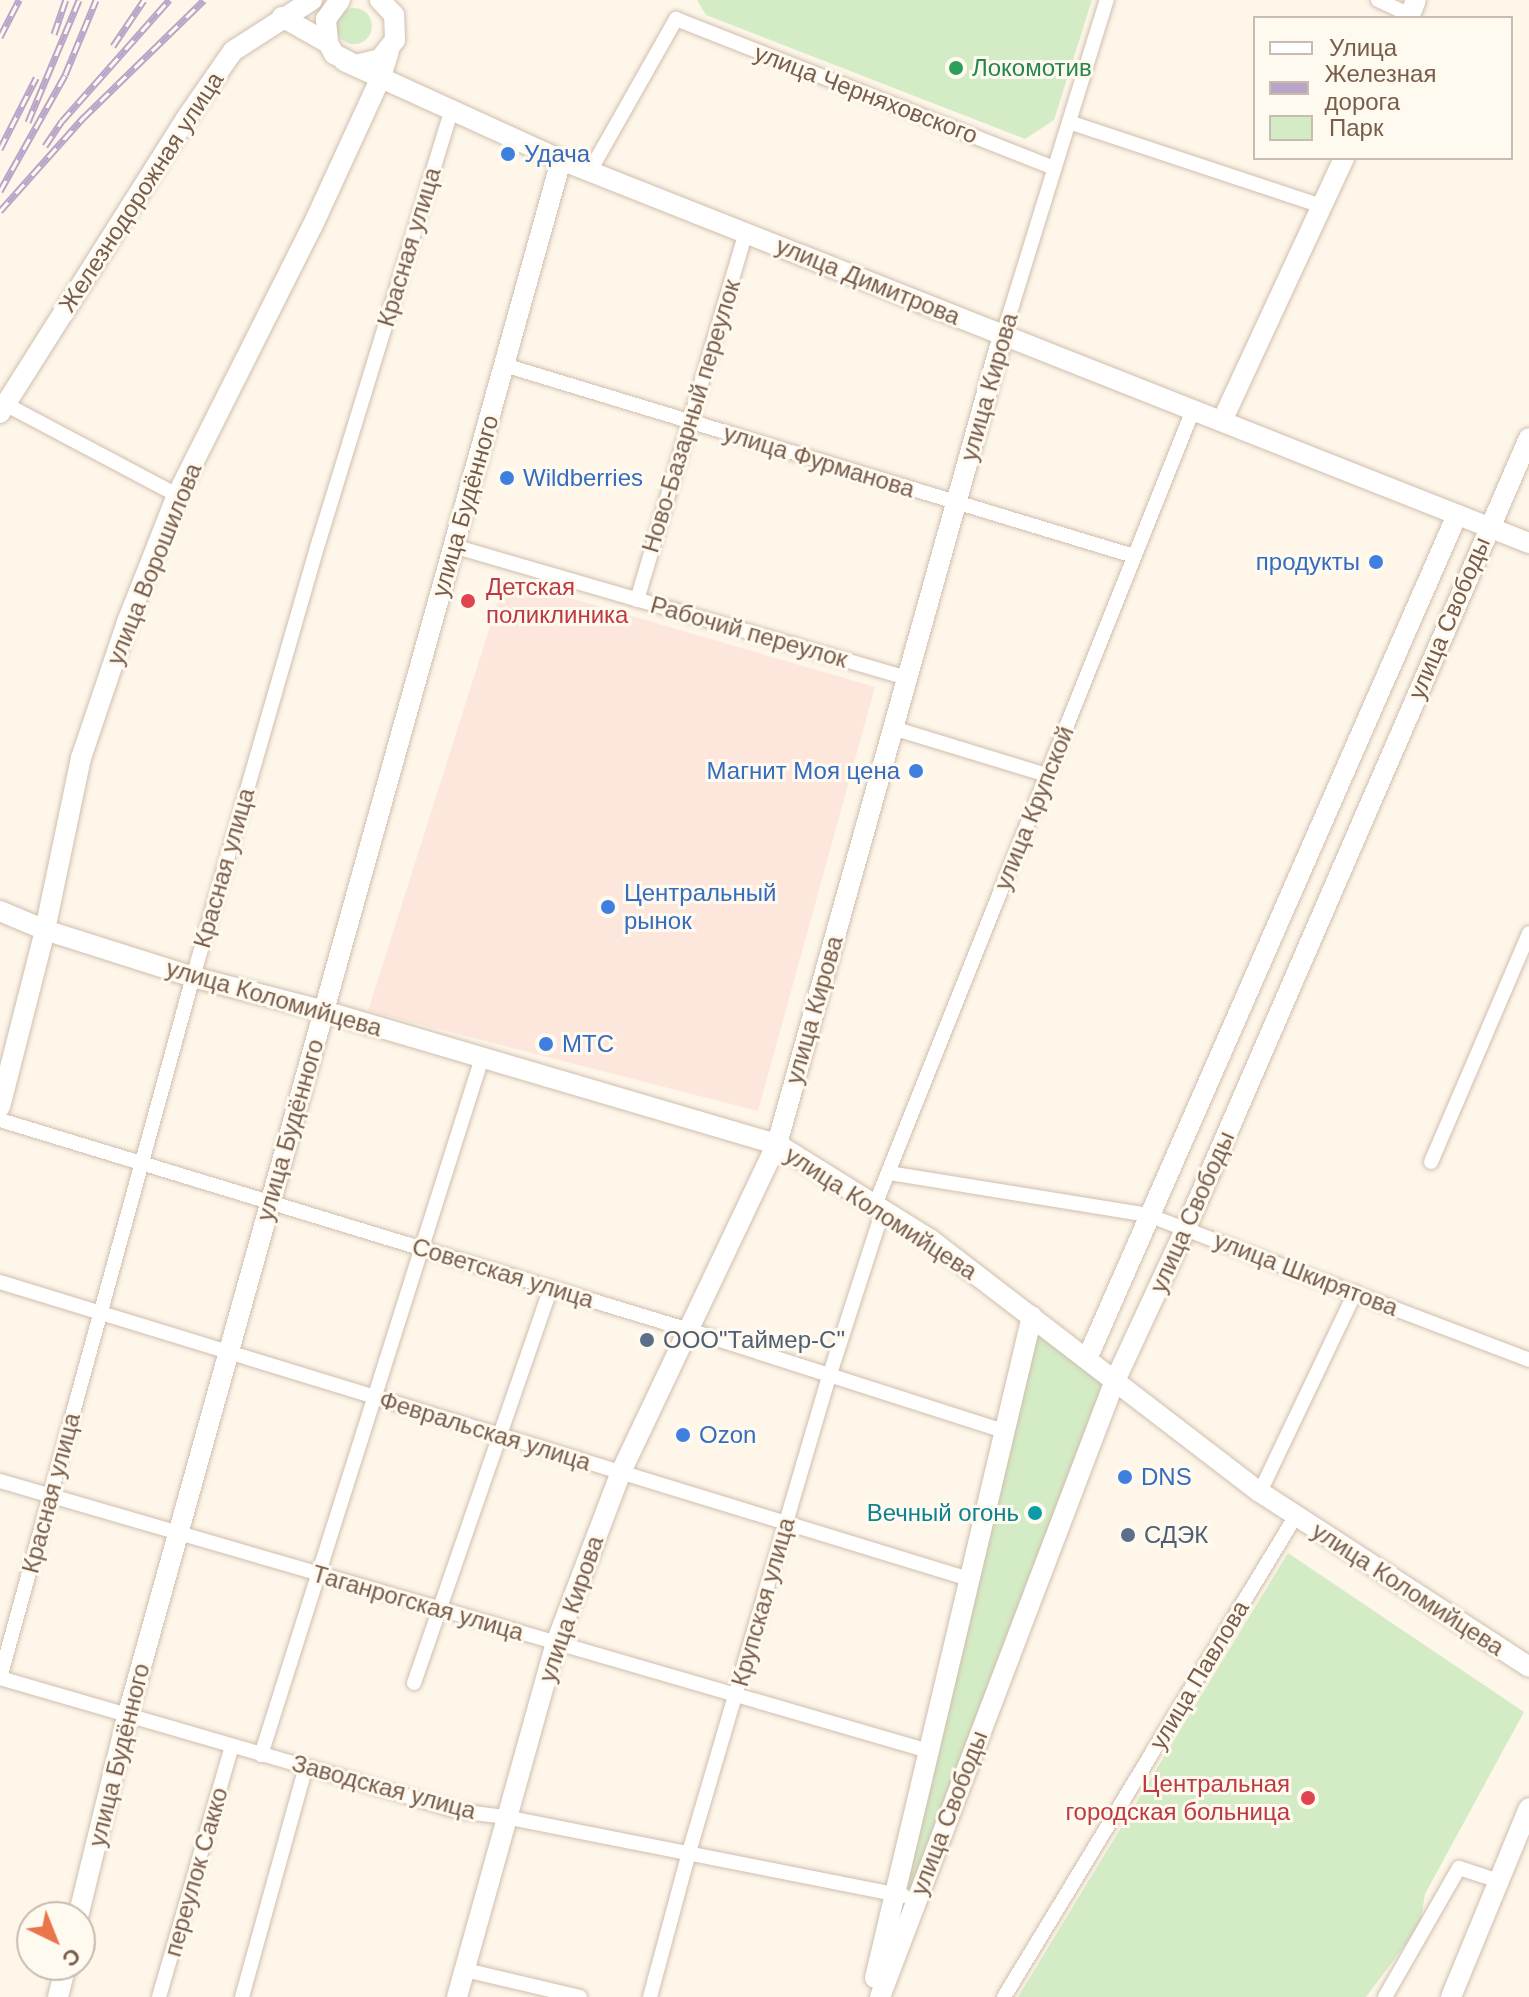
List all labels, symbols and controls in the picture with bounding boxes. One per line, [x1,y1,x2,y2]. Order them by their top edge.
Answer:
legend [1253,16,1513,160]
text: Улица [1329,34,1397,61]
street label: улица Черняховского [750,38,982,150]
place label: Локомотив [972,54,1092,82]
marker: Локомотив [947,59,965,77]
text: Железная дорога [1325,60,1436,115]
street label: Железнодорожная улица [53,67,229,317]
text: Парк [1329,114,1383,141]
place label: Удача [524,140,590,168]
marker: Удача [499,145,517,163]
street label: Красная улица [371,164,447,330]
street label: улица Димитрова [772,231,964,331]
street label: Ново-Базарный переулок [636,276,746,556]
street label: улица Кирова [954,310,1024,464]
street label: улица Будённого [425,412,505,600]
street label: улица Фурманова [720,418,918,504]
street label: улица Ворошилова [100,459,208,669]
place label: Wildberries [523,464,643,492]
marker: Wildberries [498,469,516,487]
street label: улица Свободы [1402,532,1496,704]
place label: продукты [1256,548,1360,576]
marker: продукты [1367,553,1385,571]
place label: Детская поликлиника [486,573,628,629]
marker: Детская поликлиника [457,590,479,612]
street label: Рабочий переулок [647,590,851,674]
street label: улица Крупской [988,722,1080,894]
place label: Магнит Моя цена [707,757,900,785]
marker: Магнит Моя цена [907,762,925,780]
street label: Красная улица [187,785,261,951]
place label: Центральный рынок [624,879,776,935]
marker: Центральный рынок [599,898,617,916]
street label: улица Кирова [779,933,849,1087]
street label: улица Коломийцева [163,953,385,1043]
place label: МТС [562,1030,614,1058]
marker: МТС [537,1035,555,1053]
street label: улица Будённого [250,1036,330,1224]
street label: улица Свободы [1144,1127,1240,1297]
street label: улица Коломийцева [780,1140,982,1286]
street label: улица Шкирятова [1210,1226,1402,1322]
street label: Советская улица [409,1232,597,1314]
place label: ООО"Таймер-С" [663,1326,845,1354]
marker: ООО"Таймер-С" [638,1331,656,1349]
street label: Февральская улица [376,1385,594,1477]
street label: Красная улица [16,1410,86,1576]
place label: Ozon [699,1421,756,1449]
marker: Ozon [674,1426,692,1444]
place label: DNS [1141,1463,1192,1491]
marker: DNS [1116,1468,1134,1486]
place label: Вечный огонь [867,1499,1019,1527]
marker: Вечный огонь [1026,1504,1044,1522]
street label: Крупская улица [725,1514,801,1690]
street label: улица Коломийцева [1307,1516,1509,1662]
place label: СДЭК [1144,1521,1208,1549]
marker: СДЭК [1119,1526,1137,1544]
street label: улица Кирова [533,1532,609,1686]
street label: Таганрогская улица [309,1559,527,1647]
street label: улица Павлова [1143,1595,1255,1755]
street label: улица Будённого [82,1660,156,1850]
street label: улица Свободы [904,1727,994,1899]
street label: Заводская улица [289,1749,479,1825]
place label: Центральная городская больница [1065,1770,1290,1826]
street label: переулок Сакко [158,1784,234,1960]
marker: Центральная городская больница [1297,1787,1319,1809]
north arrow [16,1901,96,1981]
text: С [57,1943,86,1972]

